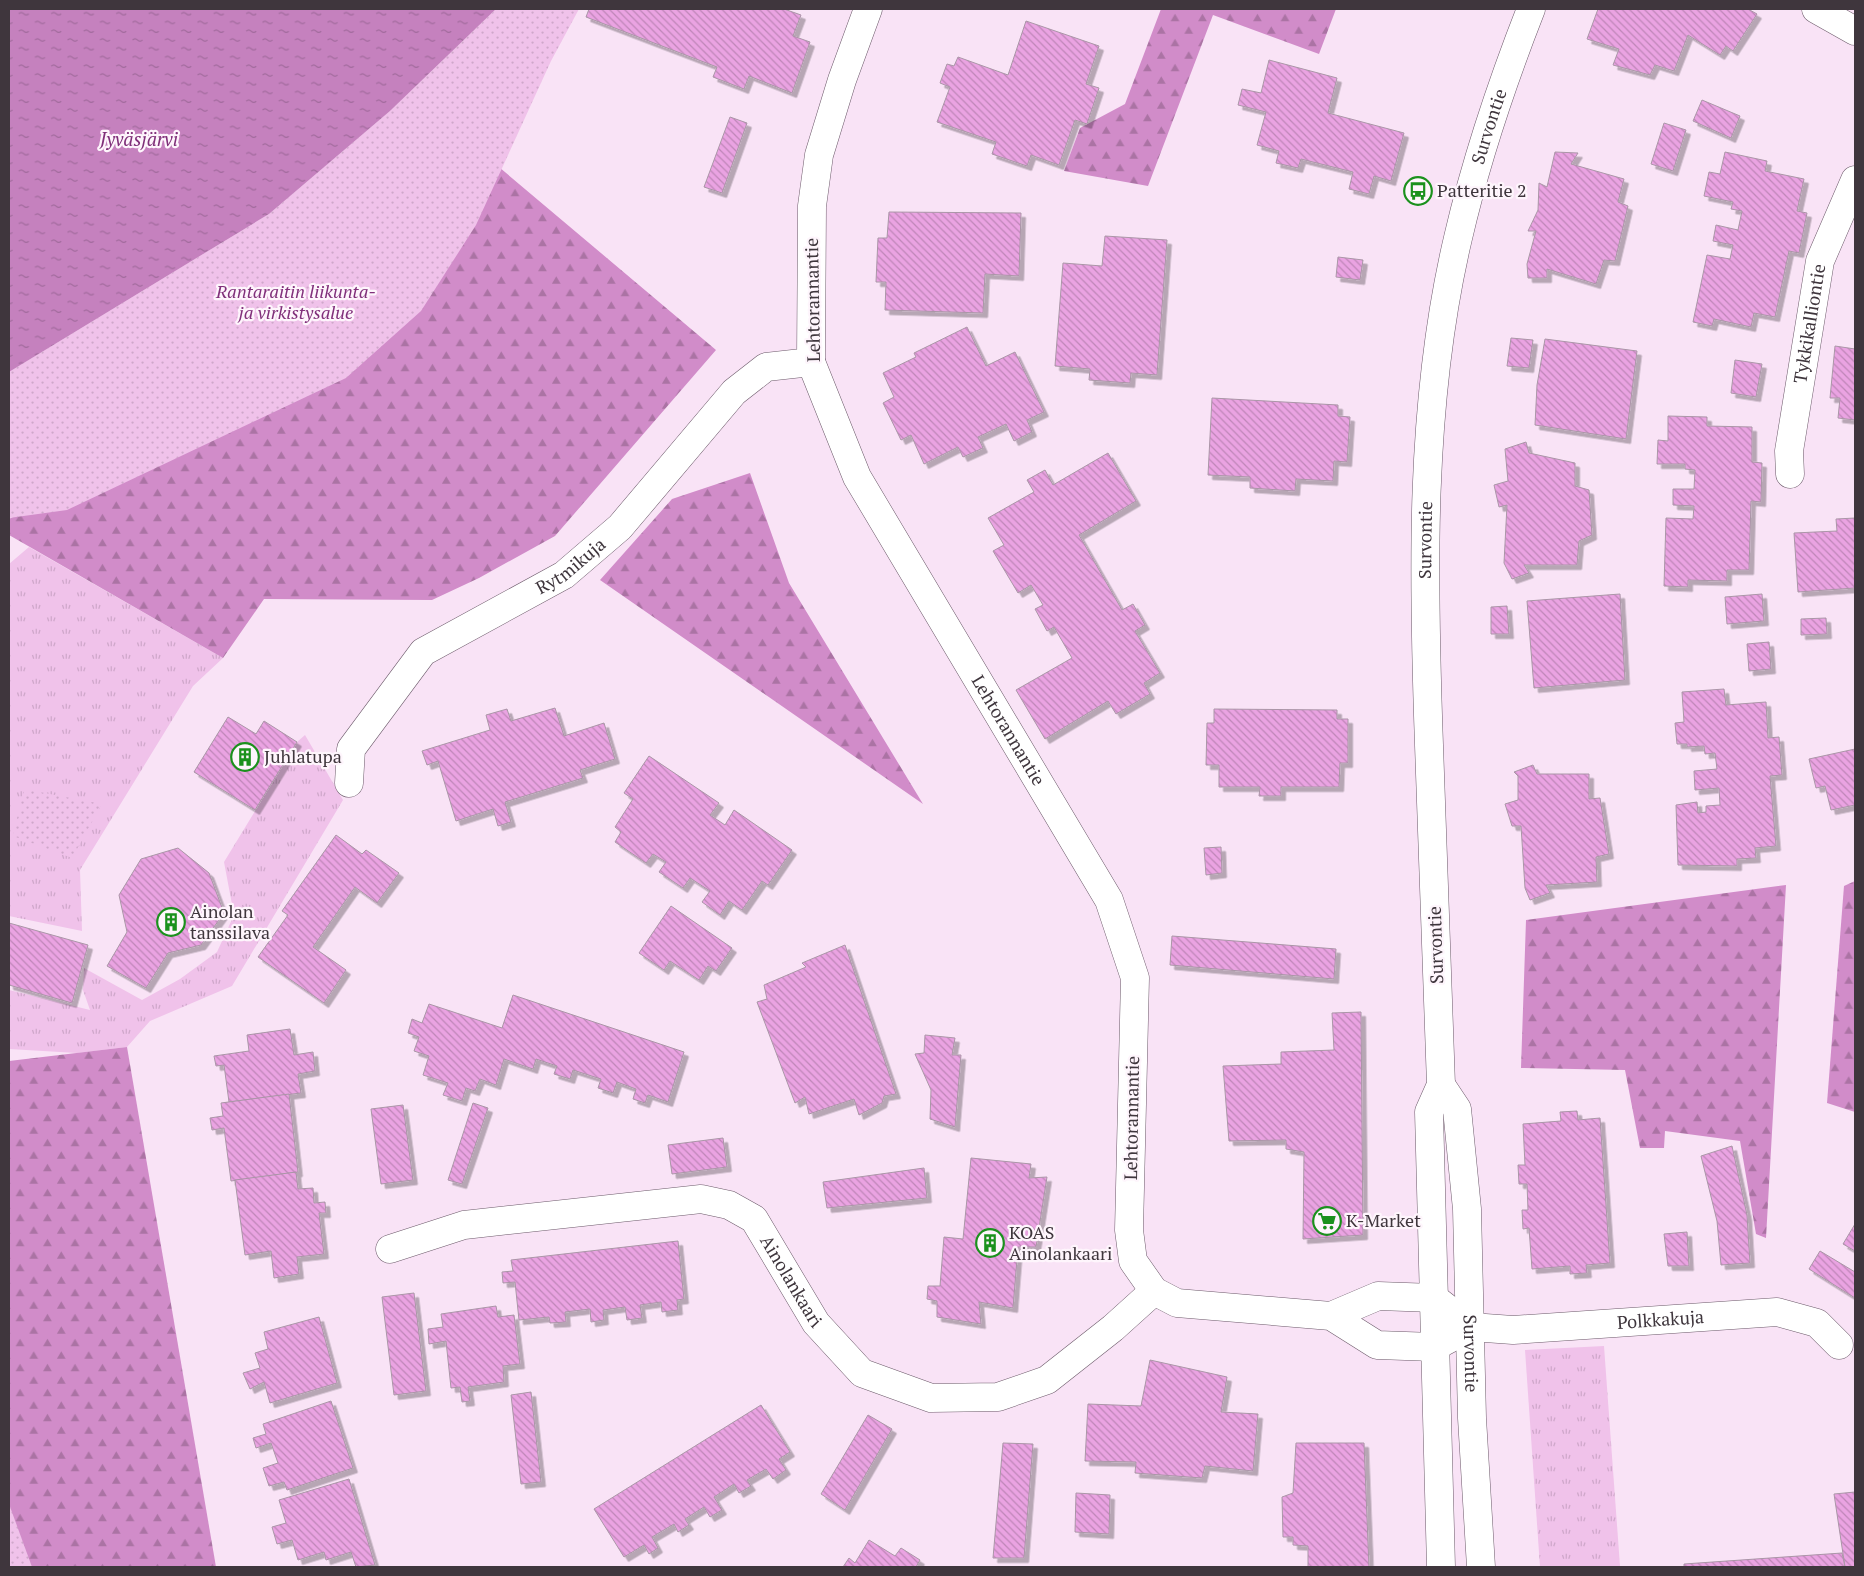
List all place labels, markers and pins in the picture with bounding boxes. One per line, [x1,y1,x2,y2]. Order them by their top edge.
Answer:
bus stop icon: Patteritie 2 [1403,176,1433,206]
place label: Patteritie 2 [1437,178,1527,202]
building icon: Juhlatupa [230,742,260,772]
place label: Juhlatupa [264,744,342,768]
place label: Ainolan tanssilava [190,899,270,944]
building icon: Ainolan tanssilava [156,907,186,937]
supermarket icon: K-Market [1312,1206,1342,1236]
place label: K-Market [1346,1208,1421,1232]
place label: KOAS Ainolankaari [1009,1220,1112,1265]
building icon: KOAS Ainolankaari [975,1228,1005,1258]

